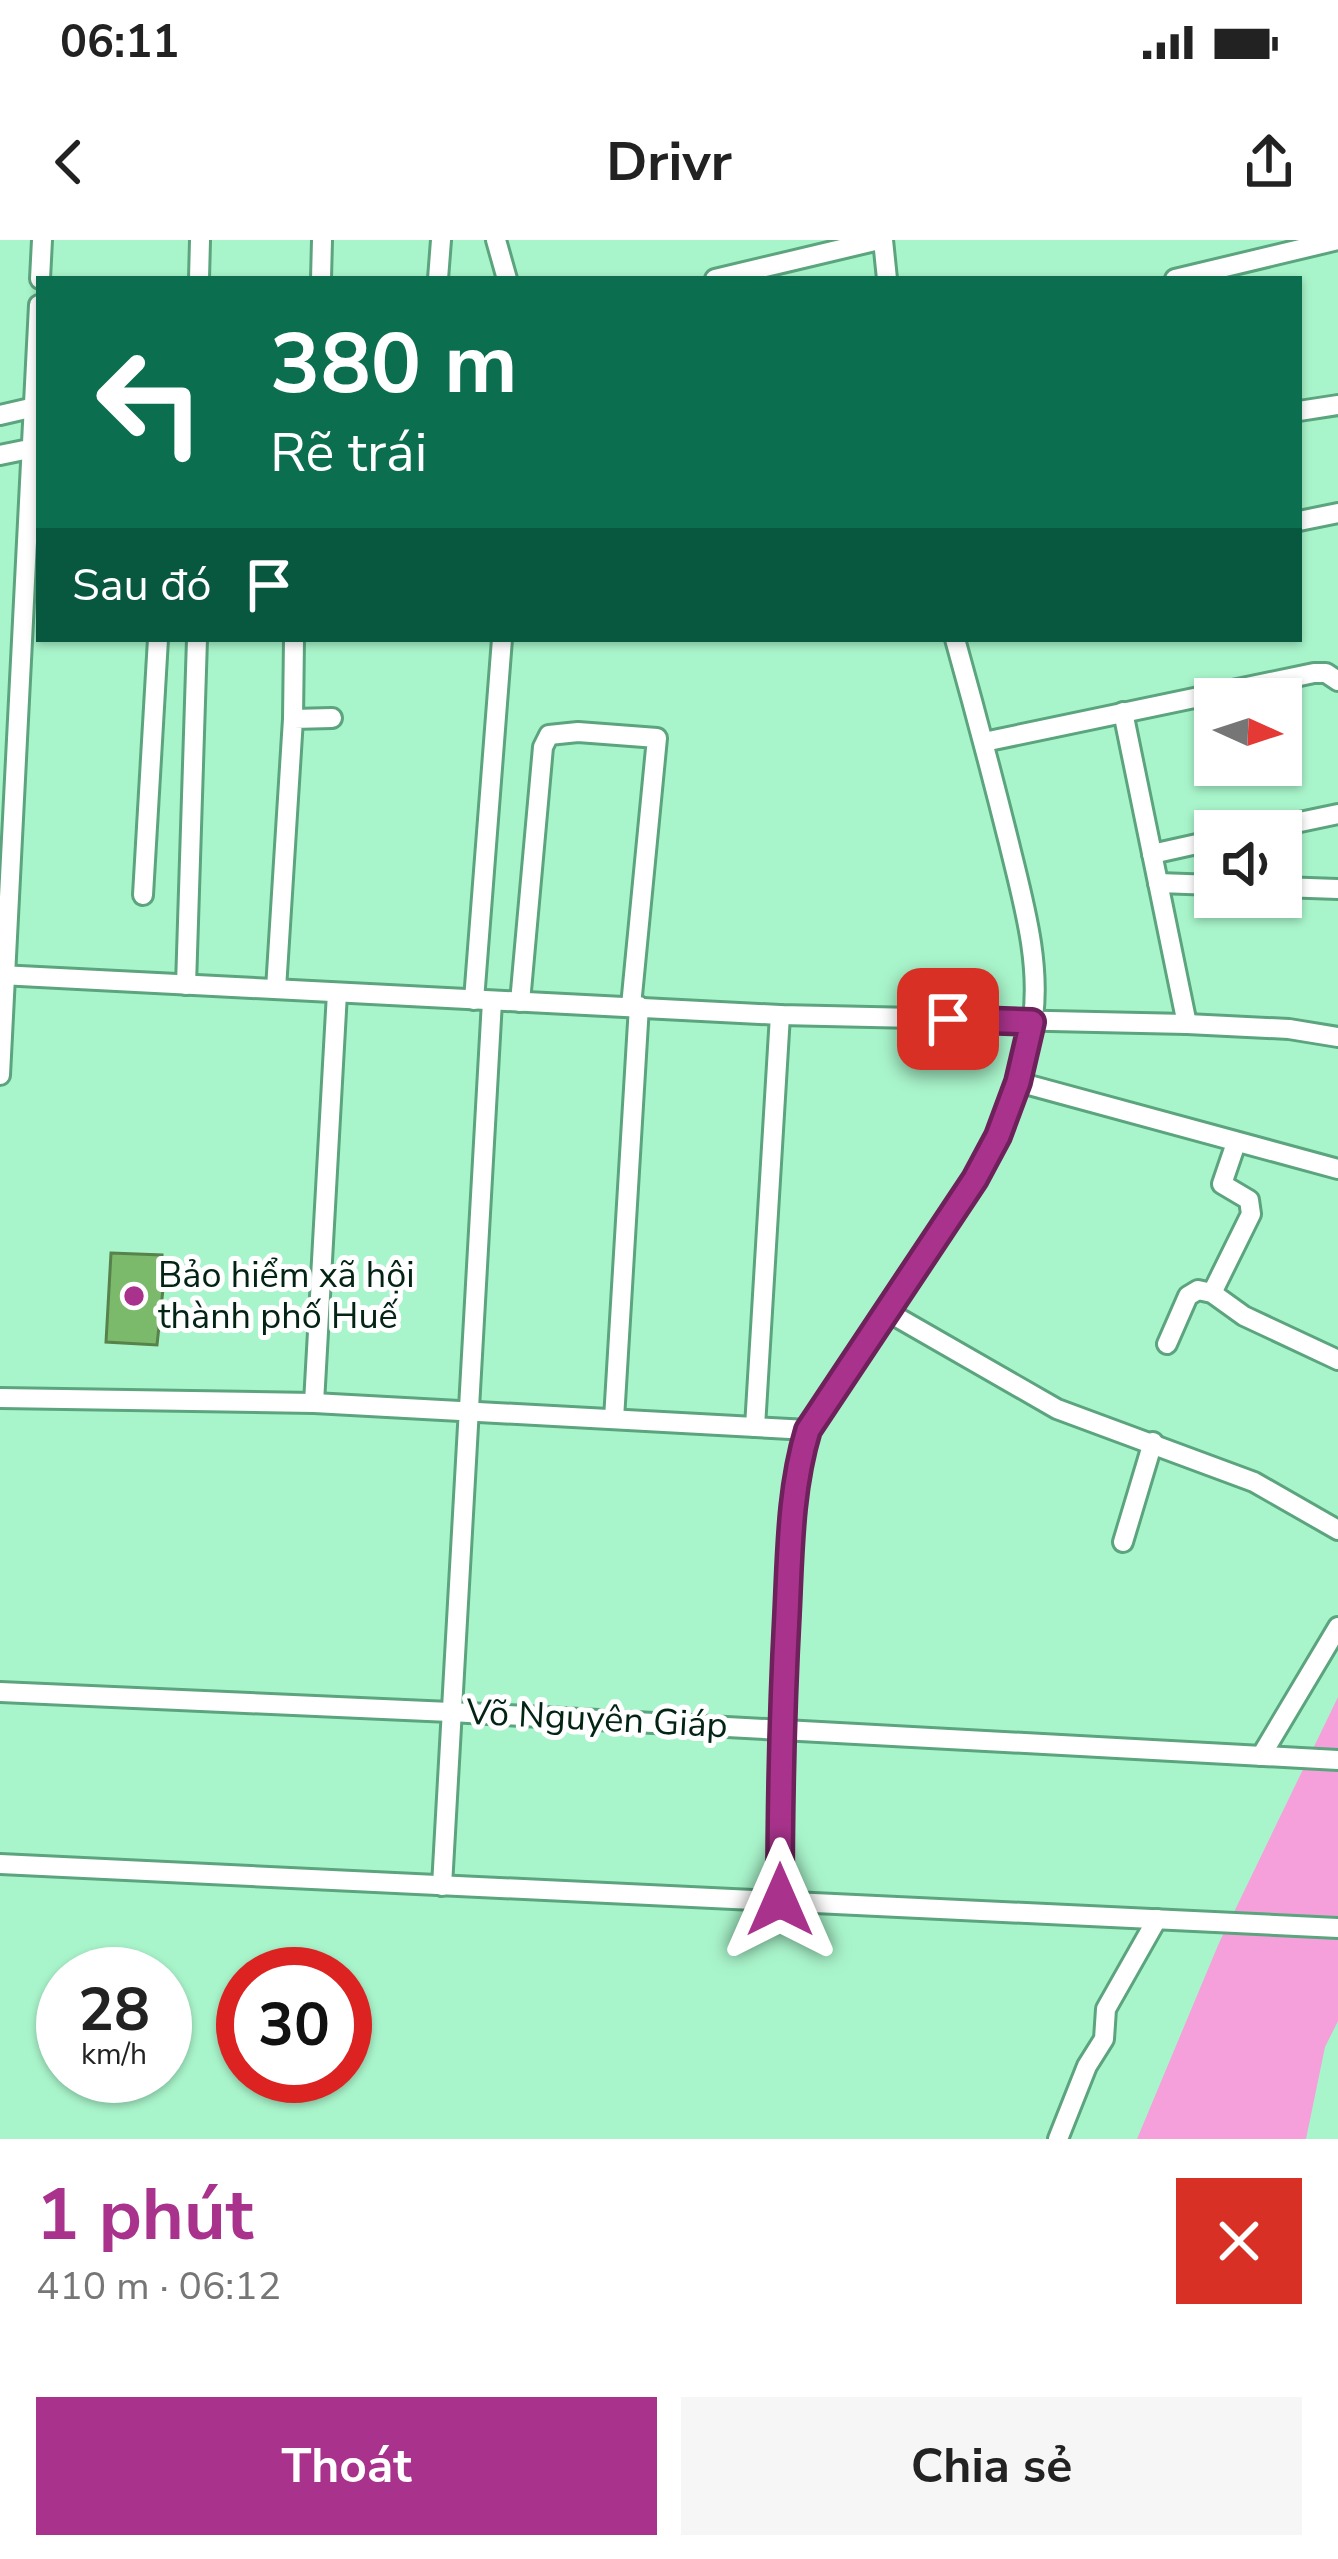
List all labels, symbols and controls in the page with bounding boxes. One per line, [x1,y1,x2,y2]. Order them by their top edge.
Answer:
text: 06:11 [60,12,179,73]
text: Drivr [606,125,732,199]
icon: back [36,129,102,195]
icon: share [1236,129,1302,195]
text: 380 m [270,307,518,422]
icon: left [72,324,228,480]
text: Rẽ trái [270,416,427,490]
icon: arrive [236,552,302,618]
text: Sau đó [72,555,212,616]
north arrow [1194,678,1302,786]
map controls [1194,678,1302,918]
button: sound [1194,810,1302,918]
pin [897,968,999,1070]
icon: arrive [915,986,981,1052]
place label: Bảo hiểm xã hội thành phố Huế [158,1251,415,1341]
marker: Bảo hiểm xã hội thành phố Huế [121,1283,147,1309]
street label: Võ Nguyên Giáp [464,1688,729,1750]
position arrow [717,1837,843,1963]
speed limit sign: 30 [216,1947,372,2103]
text: 28 [78,1969,150,2051]
text: km/h [81,2034,147,2075]
text: 1 phút [36,2166,253,2264]
button: close [1176,2178,1302,2304]
text: 410 m · 06:12 [36,2260,281,2313]
button: Thoát [36,2397,657,2535]
button: Chia sẻ [681,2397,1302,2535]

